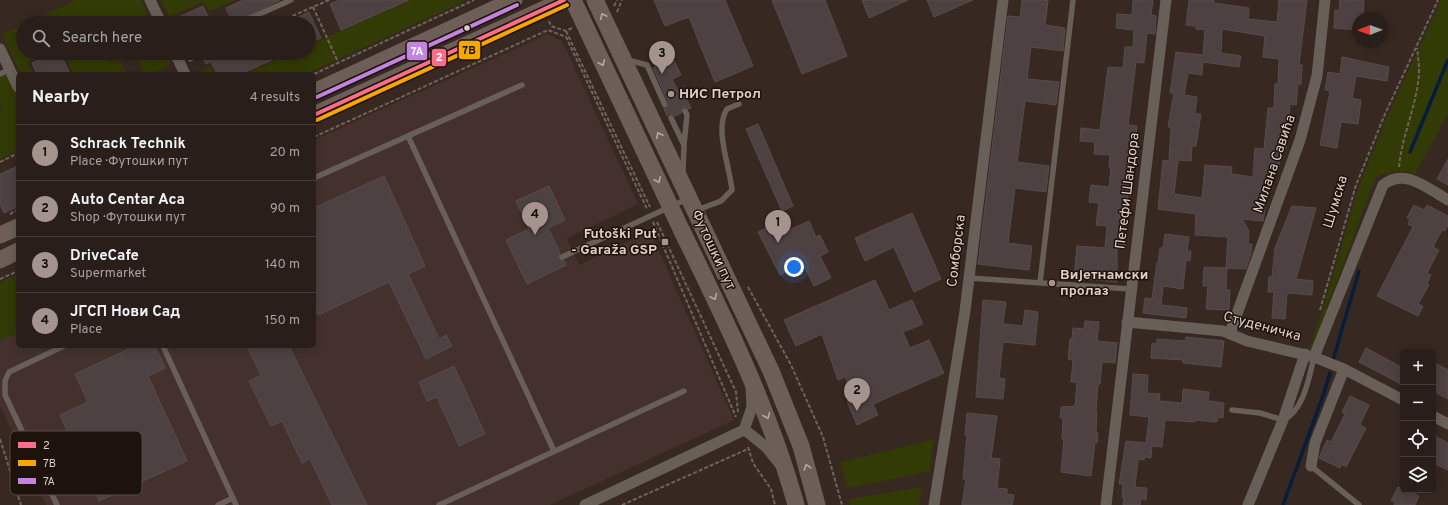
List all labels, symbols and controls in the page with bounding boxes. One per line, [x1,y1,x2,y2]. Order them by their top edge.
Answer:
north arrow [1352,12,1388,48]
one-way arrow [600,13,607,21]
search box [16,16,316,60]
unlabelled marker [462,23,472,33]
icon: search [30,27,52,49]
text: Search here [62,29,142,48]
line badge: 7B [458,40,481,60]
line badge: 7A [406,41,428,61]
pin: 3 [649,41,675,74]
text: 7B [462,44,476,58]
text: 7A [411,45,423,59]
line badge: 2 [431,48,447,67]
text: 2 [436,51,442,65]
one-way arrow [597,58,605,66]
place label: НИС Петрол [679,86,761,103]
text: Nearby [32,87,89,109]
marker: НИС Петрол [666,89,676,99]
text: 4 results [250,90,300,106]
street label: Милана Савића [1250,113,1300,215]
one-way arrow [656,132,664,139]
street label: Петефи Шандора [1112,132,1144,250]
text: Schrack Technik [70,135,186,154]
text: 1 [42,145,48,161]
text: 20 m [270,145,300,161]
text: Place · Футошки пут [70,154,188,170]
street label: Шумска [1320,174,1352,230]
one-way arrow [653,176,661,184]
text: Auto Centar Aca [70,191,185,210]
text: 2 [41,201,49,217]
text: 90 m [270,201,300,217]
pin: 4 [522,202,548,235]
street label: Футошки пут [687,207,739,293]
text: Shop · Футошки пут [70,210,186,226]
pin: 1 [765,210,791,243]
street label: Сомборска [944,214,970,288]
place label: Futoški Put - Garaža GSP [571,226,657,259]
marker: Futoški Put - Garaža GSP [660,237,670,247]
text: DriveCafe [70,247,139,266]
text: 3 [41,257,49,273]
text: 140 m [265,257,300,273]
your location [784,257,804,277]
text: Supermarket [70,266,146,282]
place label: Вијетнамски пролаз [1060,267,1149,300]
marker: Вијетнамски пролаз [1047,278,1057,288]
one-way arrow [709,293,717,301]
text: ЈГСП Нови Сад [70,303,180,322]
street label: Студеничка [1221,308,1303,346]
text: 4 [41,313,49,329]
text: 150 m [265,313,300,329]
text: Place [70,322,102,338]
map controls [1400,349,1436,493]
button: + [1400,349,1436,385]
pin: 2 [844,378,870,411]
button: − [1400,385,1436,421]
one-way arrow [762,413,770,420]
button: locate [1400,421,1436,457]
legend [10,431,142,495]
text: 2 [43,439,50,453]
text: 7B [43,457,56,471]
button: layers [1400,457,1436,493]
one-way arrow [803,464,812,471]
text: 7A [43,475,55,489]

